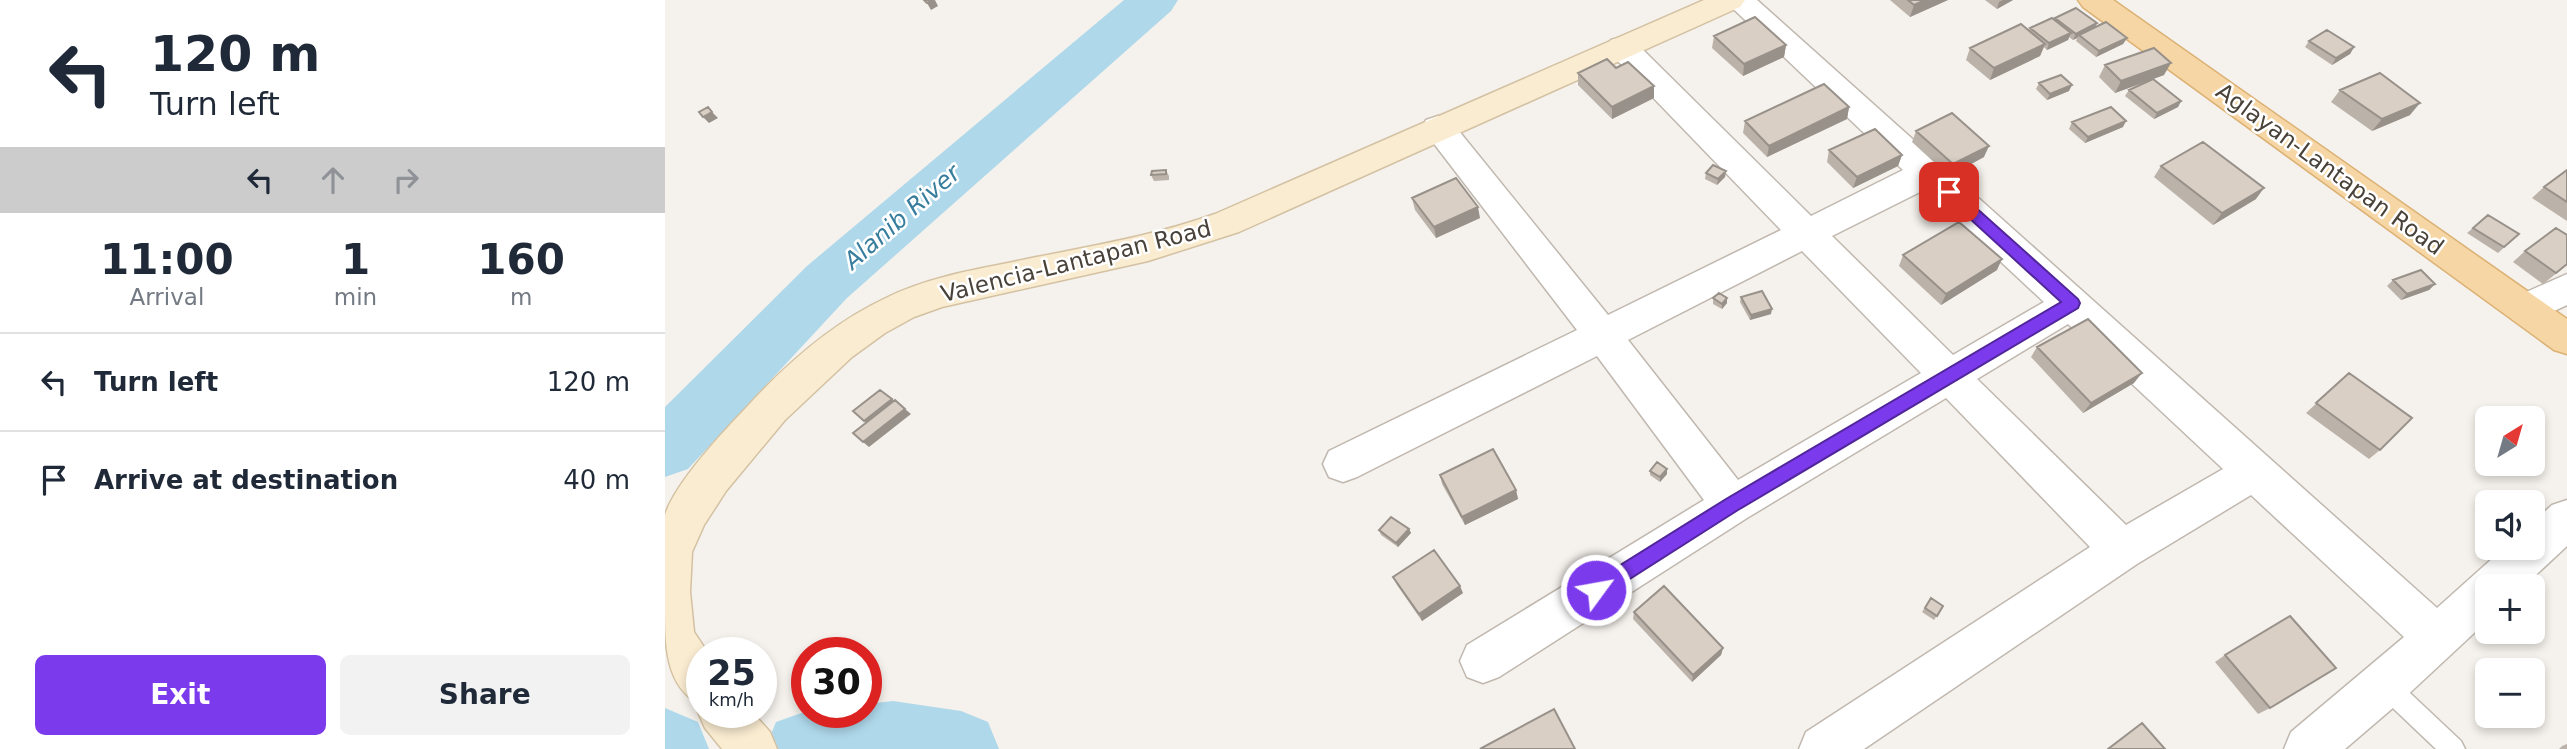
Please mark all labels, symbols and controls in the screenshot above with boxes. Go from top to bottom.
text: 120 m [150,26,320,83]
icon: left [35,28,126,119]
street label: Aglayan-Lantapan Road [2211,78,2449,260]
text: Turn left [150,85,280,123]
water label: Alanib River [837,158,967,276]
icon: left [241,161,279,199]
icon: ahead [314,161,352,199]
icon: right [387,161,425,199]
pin [1919,162,1979,222]
icon: arrive [1930,173,1968,211]
street label: Valencia-Lantapan Road [938,215,1214,307]
text: 11:00 [100,235,234,284]
text: 1 [341,235,370,284]
text: 160 [477,235,565,284]
text: Arrival [130,284,204,310]
text: min [334,284,377,310]
text: m [510,284,532,310]
icon: left [35,363,73,401]
text: Turn left [94,367,218,397]
text: 120 m [547,367,630,397]
north arrow [2475,406,2545,476]
map controls [2475,406,2545,728]
icon: arrive [35,461,73,499]
text: Arrive at destination [94,465,398,495]
text: 40 m [563,465,630,495]
button: sound [2475,490,2545,560]
position arrow [1559,553,1633,627]
button: + [2475,574,2545,644]
speed limit sign: 30 [791,637,882,728]
text: 25 [707,653,756,693]
button: Exit [35,655,326,735]
button: Share [340,655,630,735]
button: − [2475,658,2545,728]
text: km/h [709,689,754,710]

